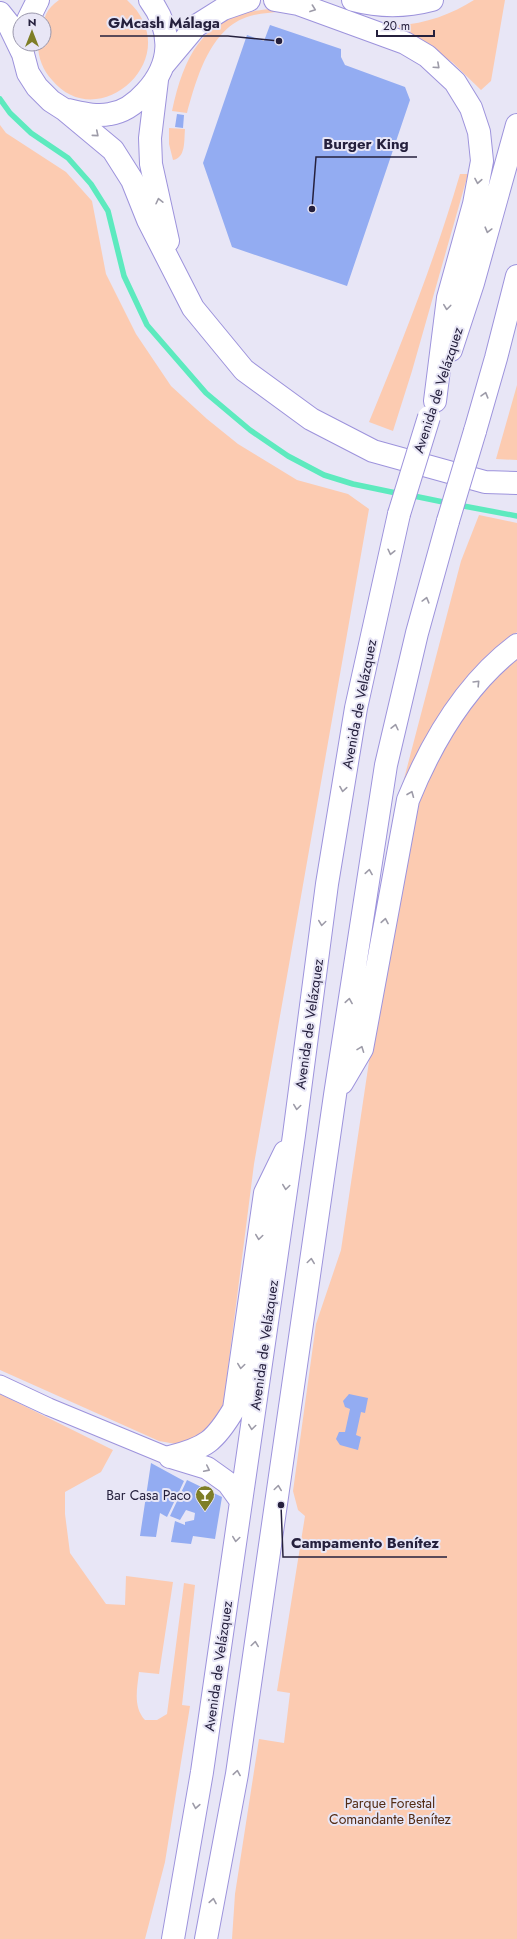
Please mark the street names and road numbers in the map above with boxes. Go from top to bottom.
street label: Avenida de Velázquez [408,324,468,456]
street label: Avenida de Velázquez [337,637,381,770]
street label: Avenida de Velázquez [290,957,328,1090]
street label: Avenida de Velázquez [245,1278,283,1411]
street label: Avenida de Velázquez [199,1599,237,1732]

